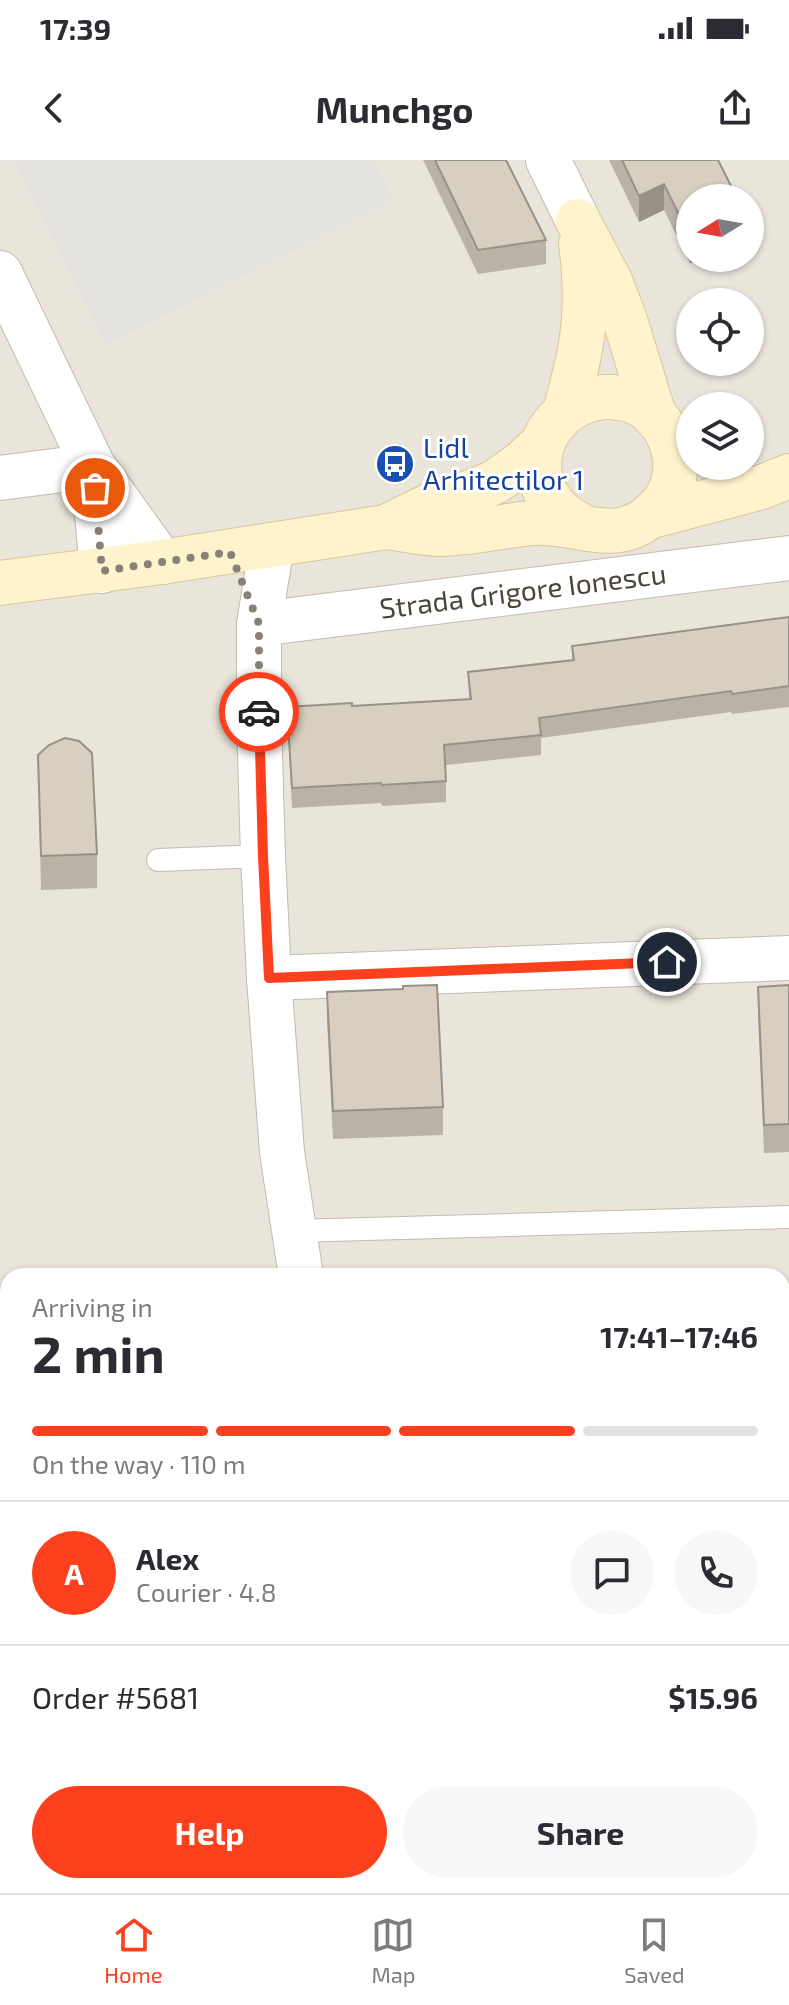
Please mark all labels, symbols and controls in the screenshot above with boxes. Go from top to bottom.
text: 17:39 [40,10,111,46]
icon: back [32,86,76,130]
icon: share [713,86,757,130]
text: Munchgo [316,87,473,130]
north arrow [676,184,764,272]
map controls [676,184,764,480]
button: locate [676,288,764,376]
button: layers [676,392,764,480]
place label: Lidl Arhitectilor 1 [423,430,584,496]
bus stop icon: Lidl Arhitectilor 1 [374,443,416,485]
pin [61,454,129,522]
icon: bag [73,466,117,510]
street label: Strada Grigore Ionescu [378,555,668,625]
courier [219,672,299,752]
icon: car [237,690,281,734]
pin [633,928,701,996]
icon: home [645,940,689,984]
text: Arriving in [32,1291,153,1322]
text: 17:41–17:46 [600,1318,758,1354]
text: 2 min [32,1321,165,1383]
text: On the way · 110 m [32,1448,246,1479]
button: chat [570,1531,654,1615]
button: phone [674,1531,758,1615]
text: Alex [136,1540,199,1576]
text: A [64,1555,84,1591]
text: Courier · 4.8 [136,1576,277,1607]
text: Order #5681 [32,1679,199,1715]
text: $15.96 [668,1679,758,1715]
button: Help [32,1786,387,1878]
button: Share [403,1786,758,1878]
tab: Home [104,1913,163,1987]
tab: Map [371,1913,416,1987]
tab: Saved [624,1913,685,1987]

